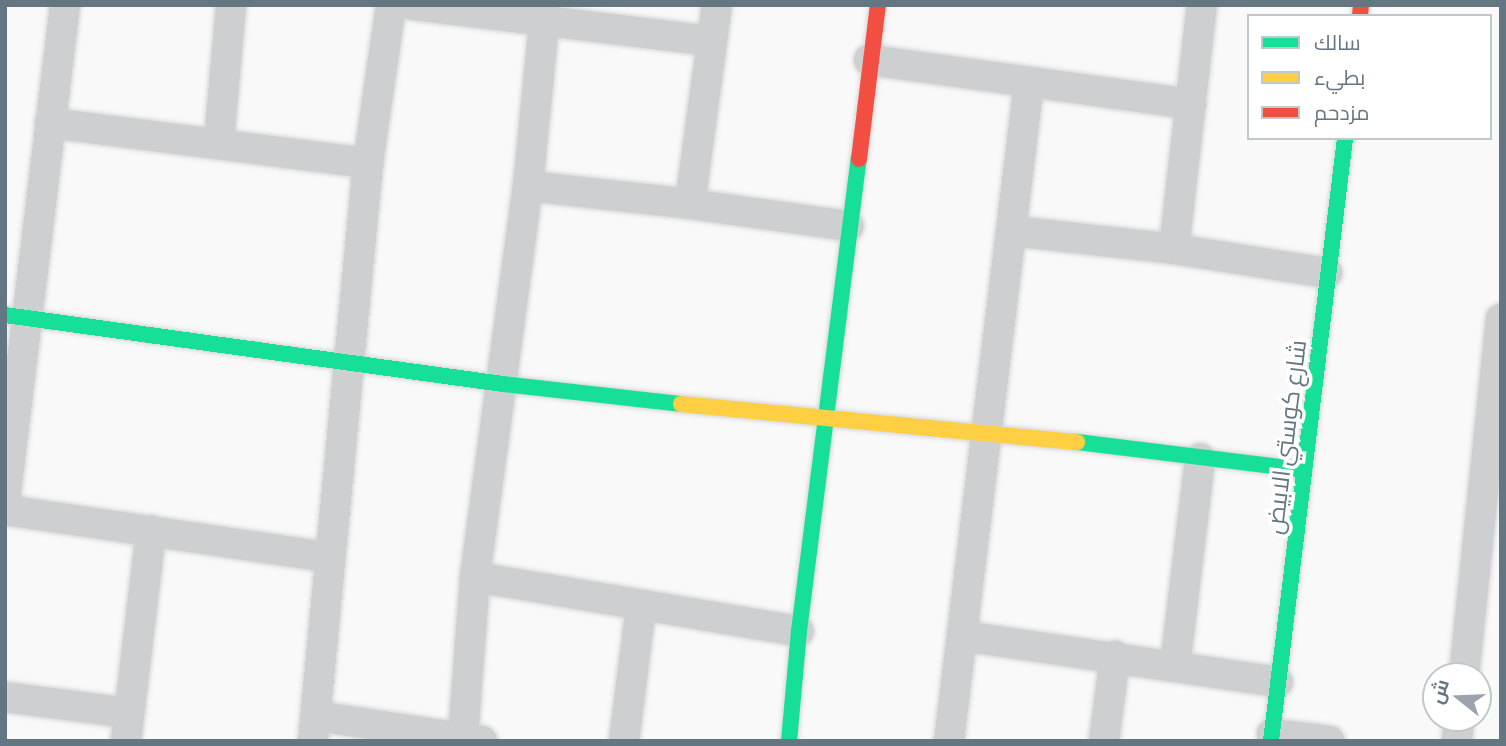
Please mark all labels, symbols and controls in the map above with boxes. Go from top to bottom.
legend [1247,14,1492,140]
text: سالك [1314,29,1361,54]
text: بطيء [1314,64,1365,89]
text: مزدحم [1314,99,1369,124]
street label: شارع كوستي الابيض [1259,338,1311,536]
north arrow [1422,662,1492,732]
text: ش [1424,676,1453,706]

